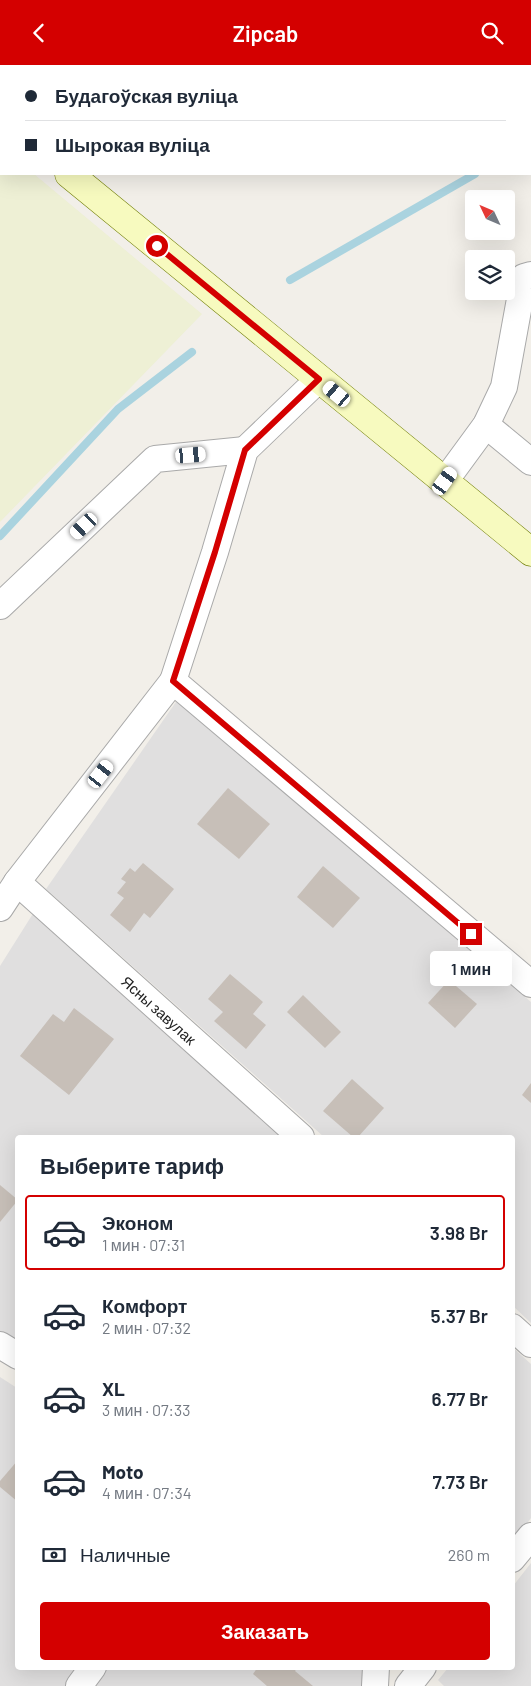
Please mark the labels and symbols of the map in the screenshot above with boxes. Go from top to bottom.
north arrow [465,190,515,240]
route start [146,235,168,257]
car [320,379,353,409]
car [175,446,206,464]
car [430,464,459,498]
car [67,510,100,542]
car [85,758,116,790]
route end [460,923,482,945]
callout: 1 мин [430,951,512,987]
street label: Ясны завулак [118,972,200,1048]

